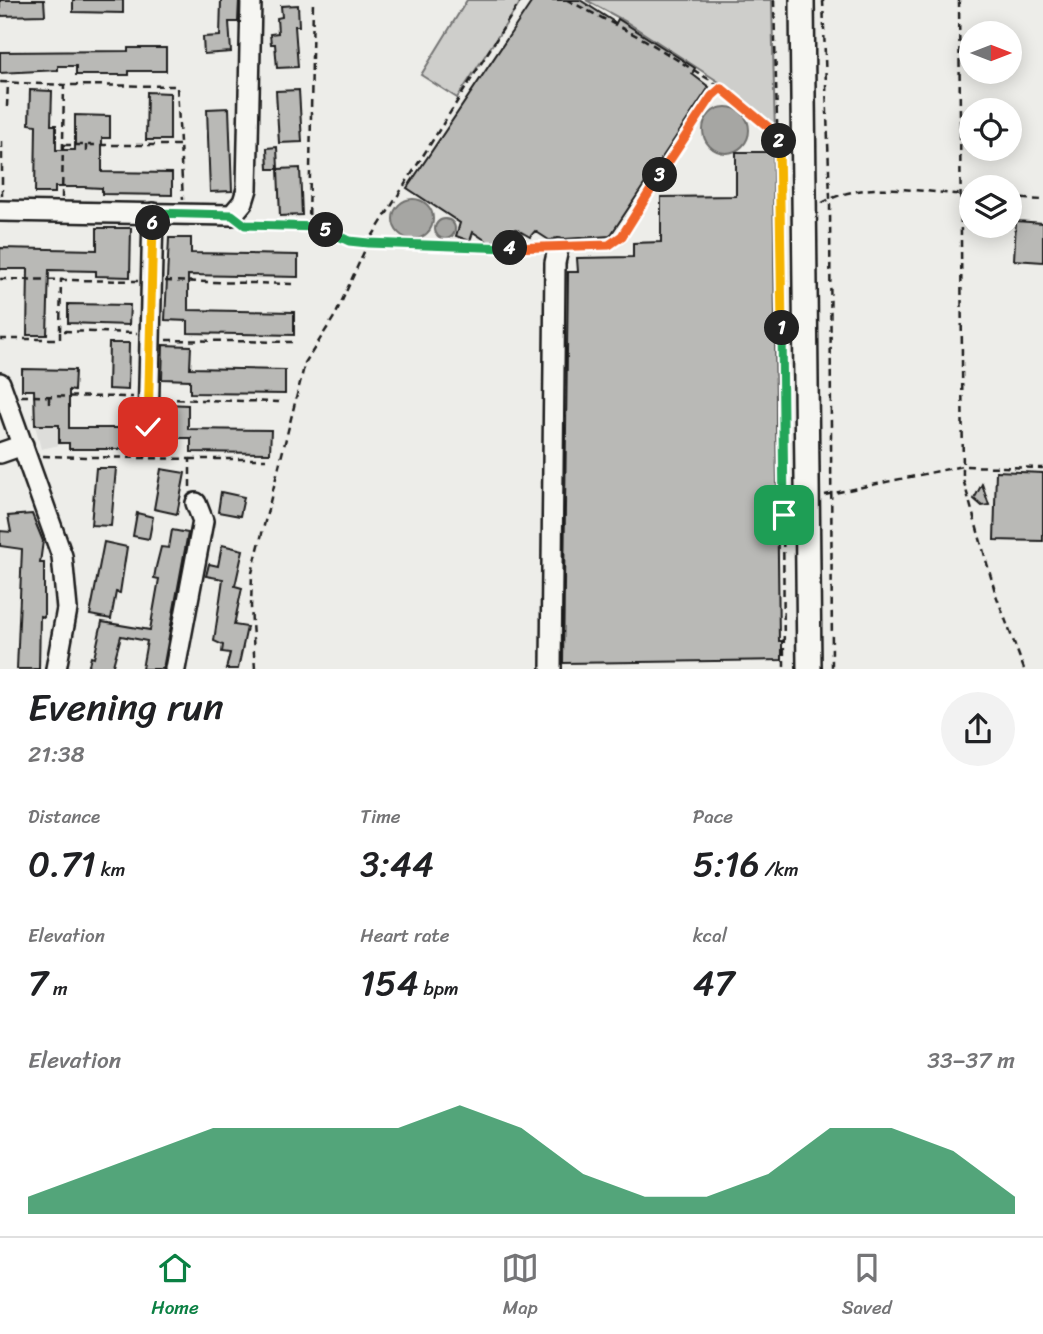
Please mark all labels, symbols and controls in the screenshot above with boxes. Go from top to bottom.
north arrow [959,21,1022,84]
map controls [959,21,1022,238]
button: locate [959,98,1022,161]
pin: 2 [762,124,796,158]
text: 2 [773,124,784,157]
pin: 3 [642,158,678,192]
text: 3 [654,158,665,191]
button: layers [959,175,1022,238]
pin: 6 [136,206,170,241]
text: 6 [147,206,158,239]
pin: 5 [308,212,344,247]
text: 5 [320,213,331,246]
pin: 4 [492,230,528,266]
text: 4 [504,231,515,264]
pin: 1 [764,310,800,346]
text: 1 [777,311,786,344]
pin [118,397,178,457]
icon: check [129,408,167,446]
pin [754,485,814,545]
icon: arrive [765,496,803,534]
text: Evening run [28,674,224,741]
button: share [941,692,1015,766]
text: 21:38 [28,734,85,775]
text: Distance [28,800,100,833]
text: Time [360,800,401,833]
text: Pace [693,800,733,833]
text: 0.71 [28,833,96,895]
text: 3:44 [360,833,434,895]
text: 5:16 [693,833,760,895]
text: km [96,853,125,886]
text: /km [760,853,799,886]
text: Elevation [28,919,105,952]
text: Heart rate [360,919,450,952]
text: kcal [693,919,727,952]
text: 7 [28,952,48,1014]
text: 154 [360,952,419,1014]
text: 47 [693,952,735,1014]
text: m [48,972,68,1005]
text: bpm [419,972,459,1005]
text: Elevation [28,1040,121,1081]
text: 33–37 m [927,1040,1015,1081]
tab: Home [151,1249,199,1324]
tab: Map [501,1249,539,1324]
tab: Saved [842,1249,892,1324]

